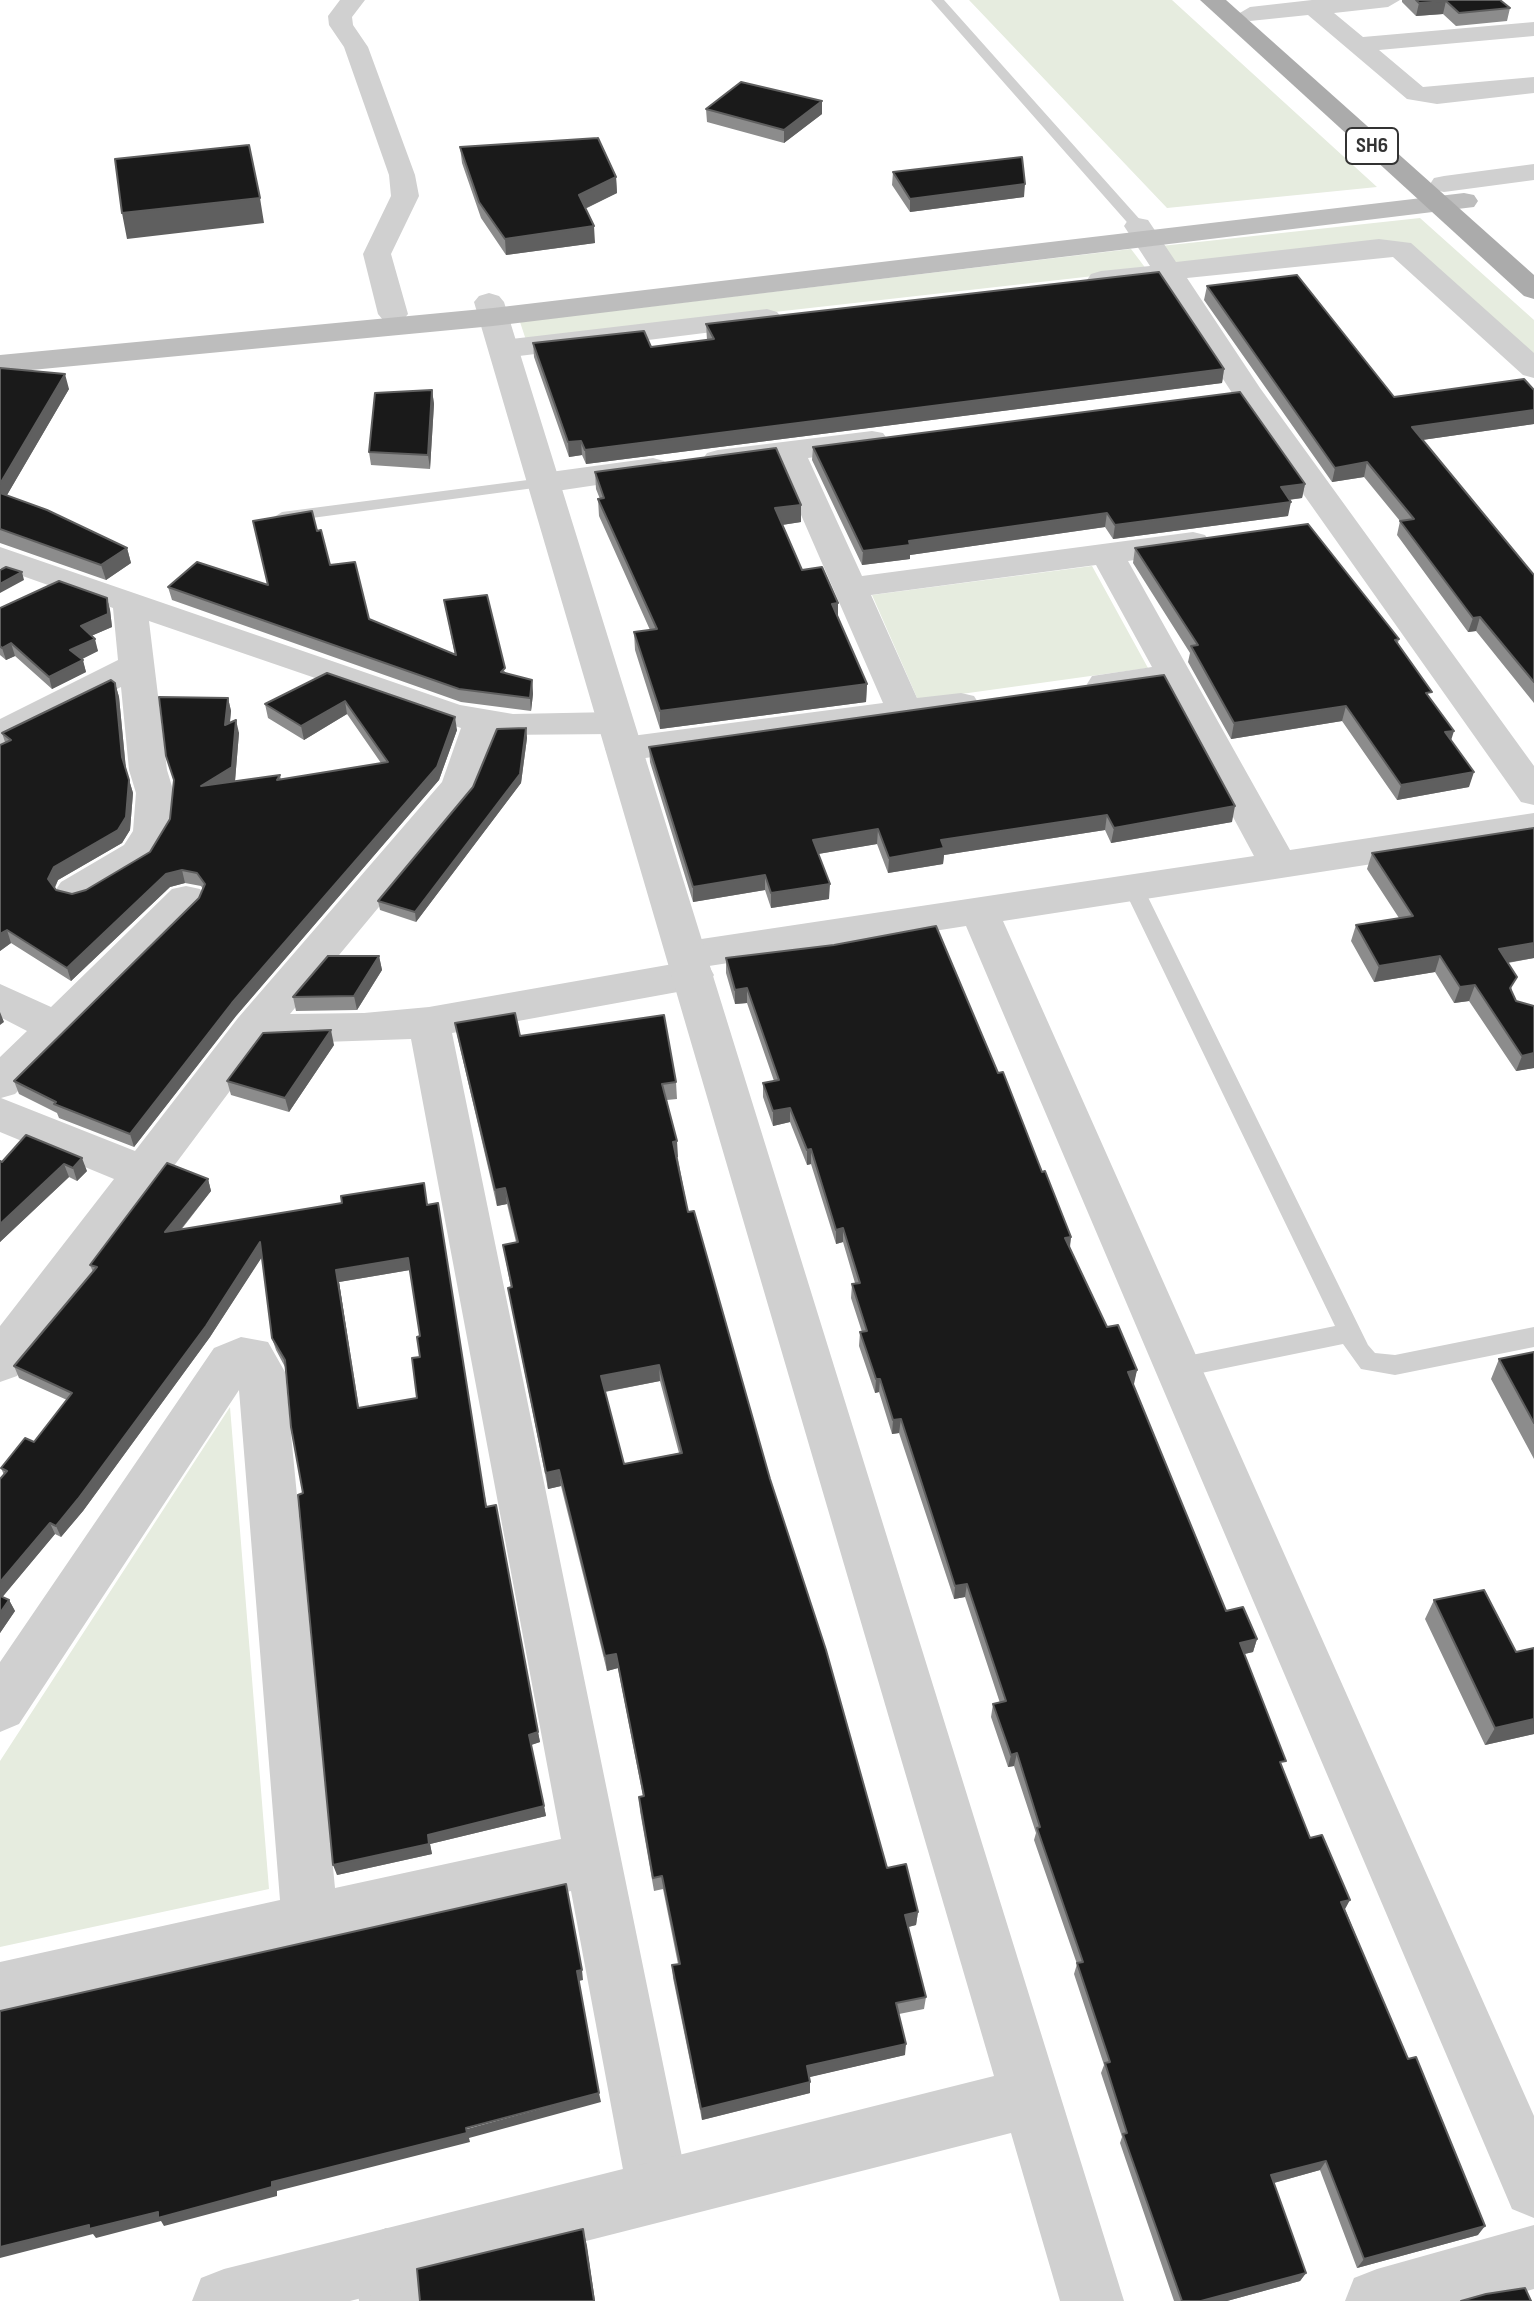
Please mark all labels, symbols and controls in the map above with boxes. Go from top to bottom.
road number: SH6 [1346,128,1398,164]

